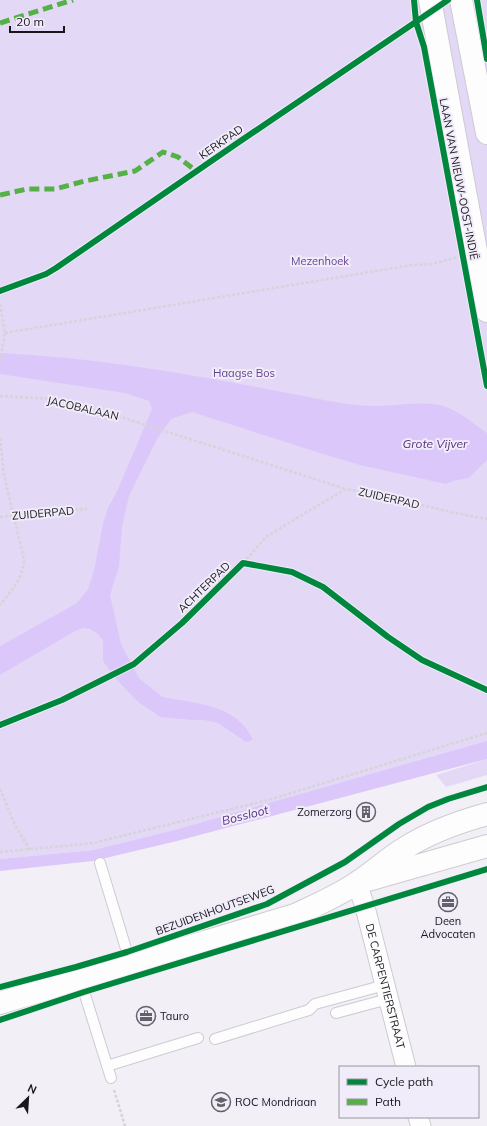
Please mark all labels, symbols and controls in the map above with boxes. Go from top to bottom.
scale bar [10,8,64,34]
text: 20 m [16,14,44,29]
street label: LAAN VAN NIEUW-OOST-INDIË [436,97,482,261]
street label: KERKPAD [196,122,246,162]
park label: Mezenhoek [291,254,349,268]
park label: Haagse Bos [213,366,275,380]
street label: JACOBALAAN [46,393,120,423]
water label: Grote Vijver [403,436,468,451]
street label: ZUIDERPAD [357,484,421,512]
street label: ZUIDERPAD [11,503,75,523]
street label: ACHTERPAD [175,559,233,615]
building icon: Zomerzorg [355,801,377,823]
water label: Bossloot [220,802,271,828]
place label: Zomerzorg [297,805,352,819]
street label: BEZUIDENHOUTSEWEG [154,882,276,938]
office icon: Deen Advocaten [437,891,459,913]
place label: Deen Advocaten [421,914,475,941]
street label: DE CARPENTIERSTRAAT [362,922,408,1051]
office icon: Tauro [135,1005,157,1027]
place label: Tauro [160,1009,189,1023]
legend [339,1066,479,1118]
text: Cycle path [375,1074,433,1089]
north arrow [8,1078,48,1118]
text: N [26,1081,39,1097]
school or university icon: ROC Mondriaan [210,1091,232,1113]
text: Path [375,1094,401,1109]
place label: ROC Mondriaan [235,1095,316,1109]

